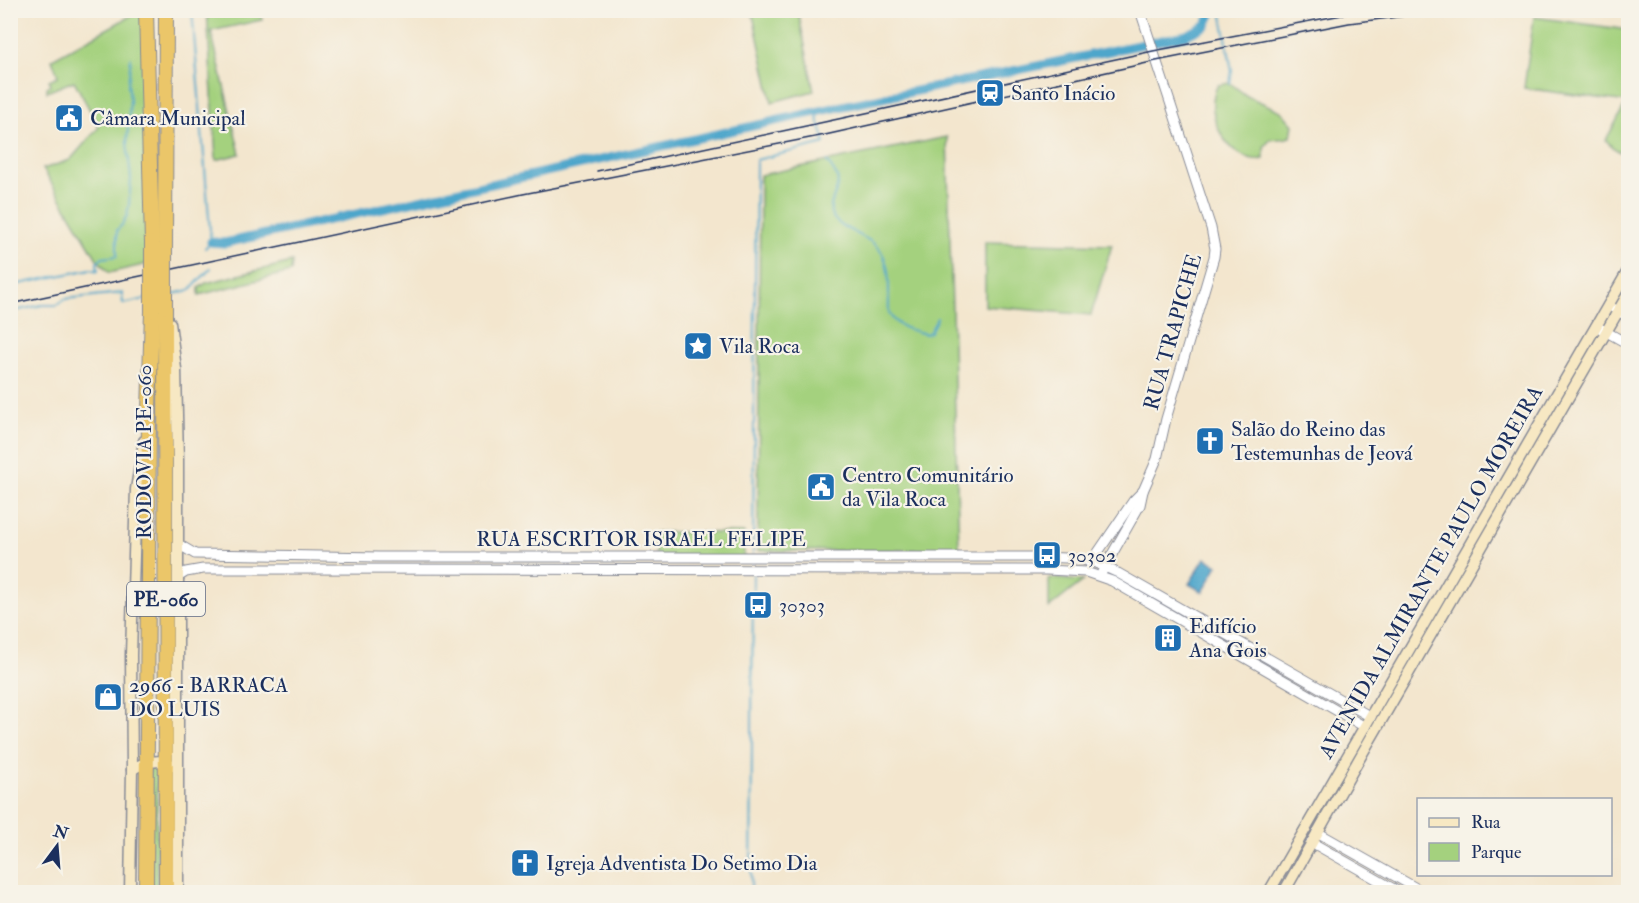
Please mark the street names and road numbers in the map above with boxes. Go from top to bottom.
street label: RUA TRAPICHE [1138,251,1208,413]
street label: RODOVIA PE-060 [131,365,158,539]
street label: AVENIDA ALMIRANTE PAULO MOREIRA [1312,381,1549,764]
street label: RUA ESCRITOR ISRAEL FELIPE [476,526,806,553]
road number: PE-060 [127,582,205,616]

